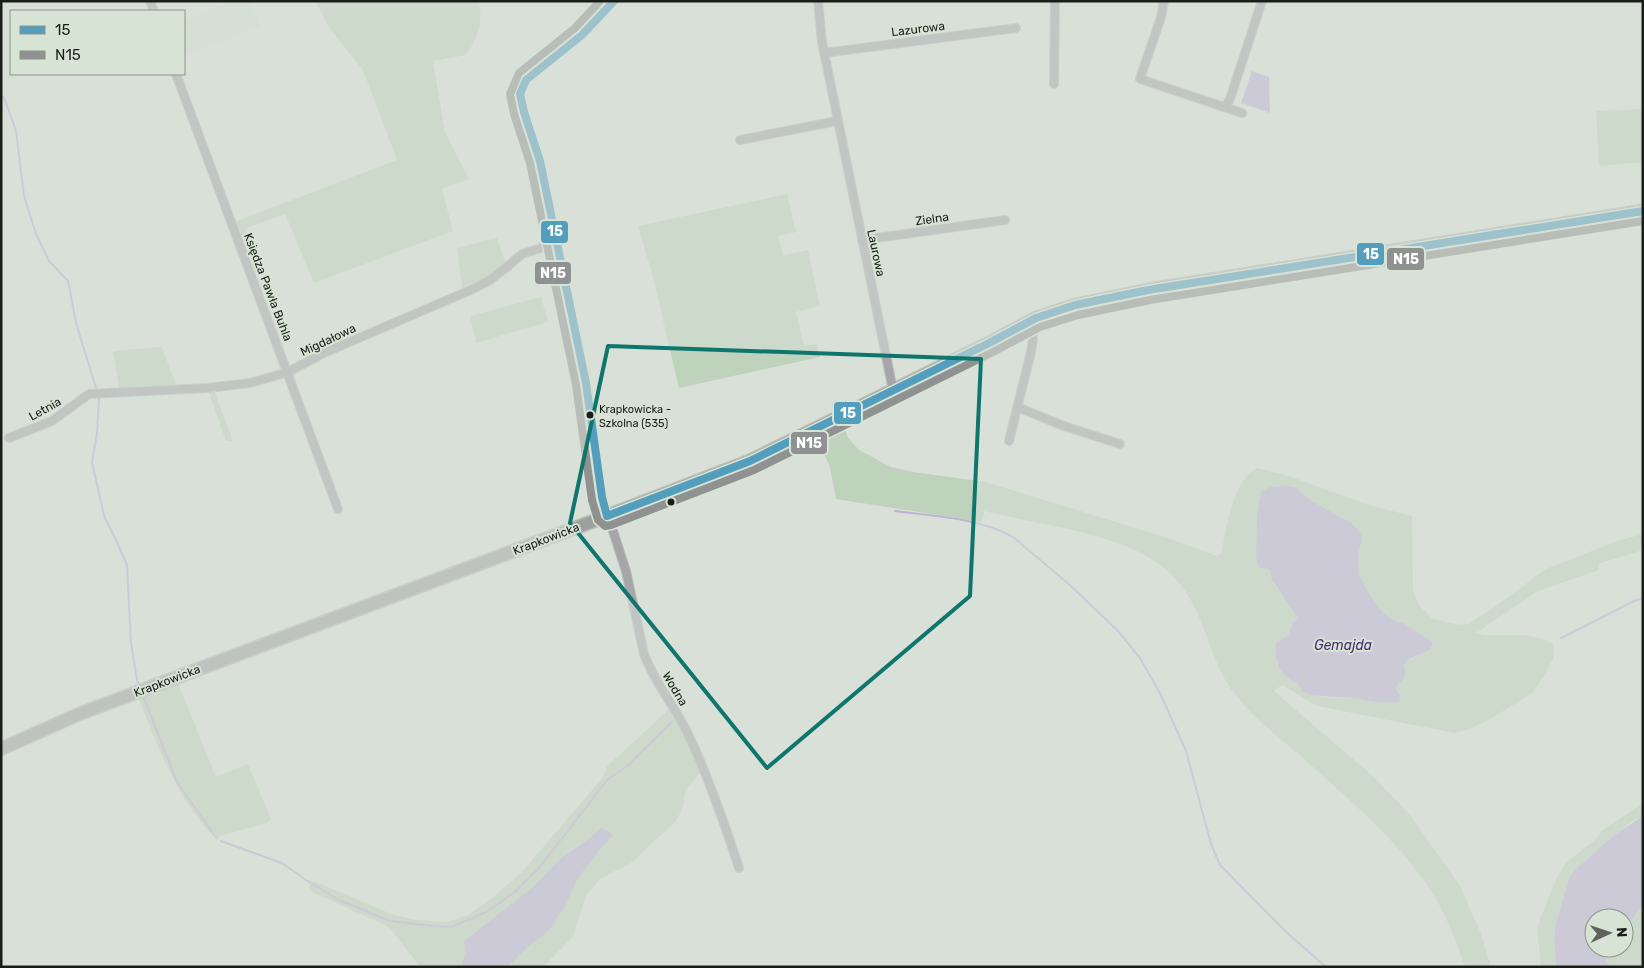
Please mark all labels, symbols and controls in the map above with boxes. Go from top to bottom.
legend [10,10,185,75]
street label: Lazurowa [890,19,946,39]
text: 15 [55,21,70,39]
text: N15 [55,46,81,64]
street label: Zielna [914,210,950,228]
line badge: 15 [540,220,569,244]
text: 15 [547,223,563,240]
street label: Laurowa [864,228,888,278]
street label: Księdza Pawła Buhla [241,231,295,343]
line badge: 15 [1356,242,1385,266]
text: 15 [1363,246,1379,263]
line badge: N15 [1386,247,1425,271]
text: N15 [1393,251,1419,268]
line badge: N15 [534,261,572,285]
text: N15 [540,265,566,282]
street label: Migdałowa [298,321,358,359]
street label: Letnia [26,394,64,424]
line badge: 15 [833,401,862,425]
place label: Krapkowicka - Szkolna (535) [599,403,671,430]
text: 15 [840,405,856,422]
marker: Krapkowicka - Szkolna (535) [585,410,595,420]
line badge: N15 [790,431,828,455]
text: N15 [796,435,822,452]
unlabelled marker [666,497,676,507]
street label: Krapkowicka [511,520,581,558]
water label: Gemajda [1314,637,1372,654]
street label: Krapkowicka [132,662,202,700]
street label: Wodna [659,669,691,709]
north arrow [1584,908,1634,958]
text: N [1613,927,1630,938]

